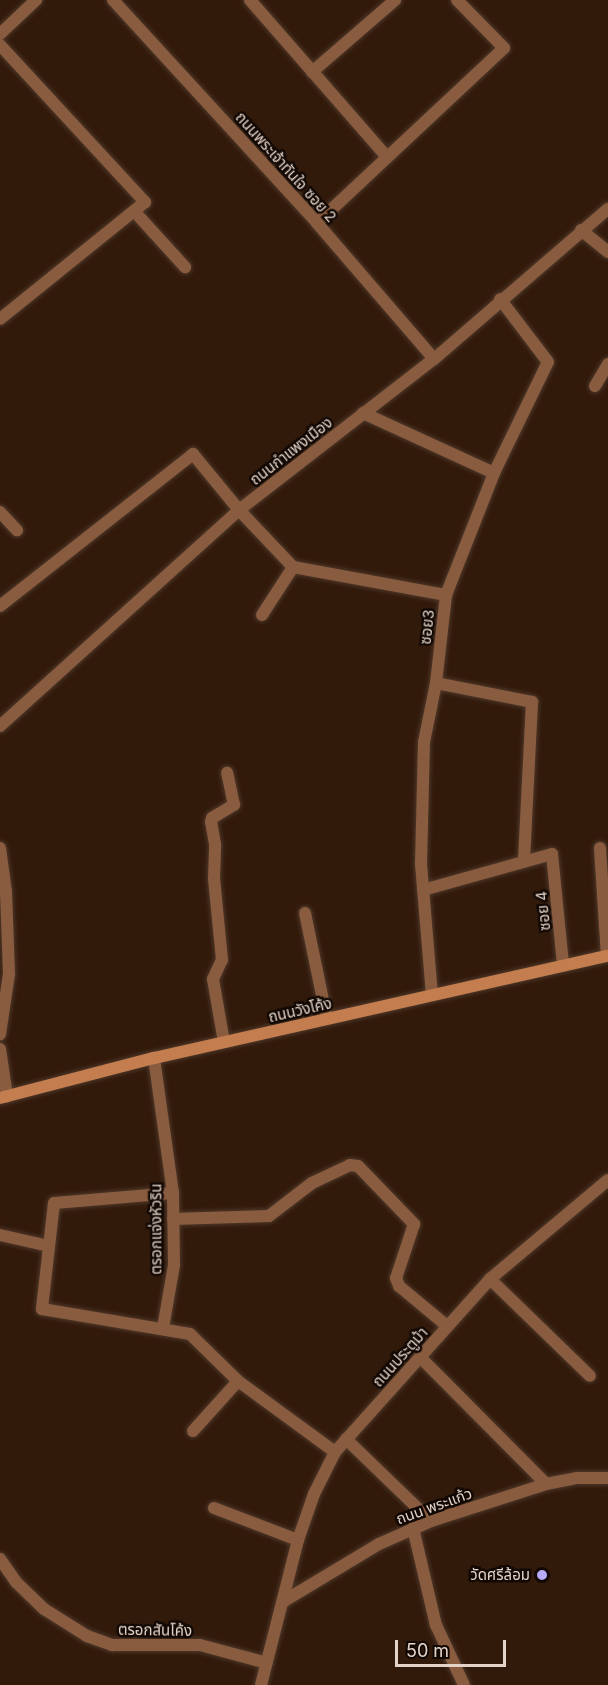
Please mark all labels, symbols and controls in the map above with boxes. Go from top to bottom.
street label: ถนนพระเจ้าทันใจ ซอย 2 [232,108,340,226]
street label: ถนนกำแพงเมือง [246,413,336,489]
street label: ซอย3 [416,609,438,645]
street label: ซอย 4 [532,890,554,932]
street label: ถนนวังโค้ง [267,994,333,1026]
street label: ตรอกแจ่งหัวริน [147,1183,165,1275]
street label: ถนนประตูม้า [369,1324,431,1390]
street label: ถนน พระแก้ว [394,1484,474,1528]
place label: วัดศรีล้อม [470,1566,530,1584]
marker: วัดศรีล้อม [535,1568,549,1582]
street label: ตรอกสันโค้ง [118,1620,192,1640]
scale bar [398,1628,509,1666]
text: 50 m [406,1640,449,1661]

